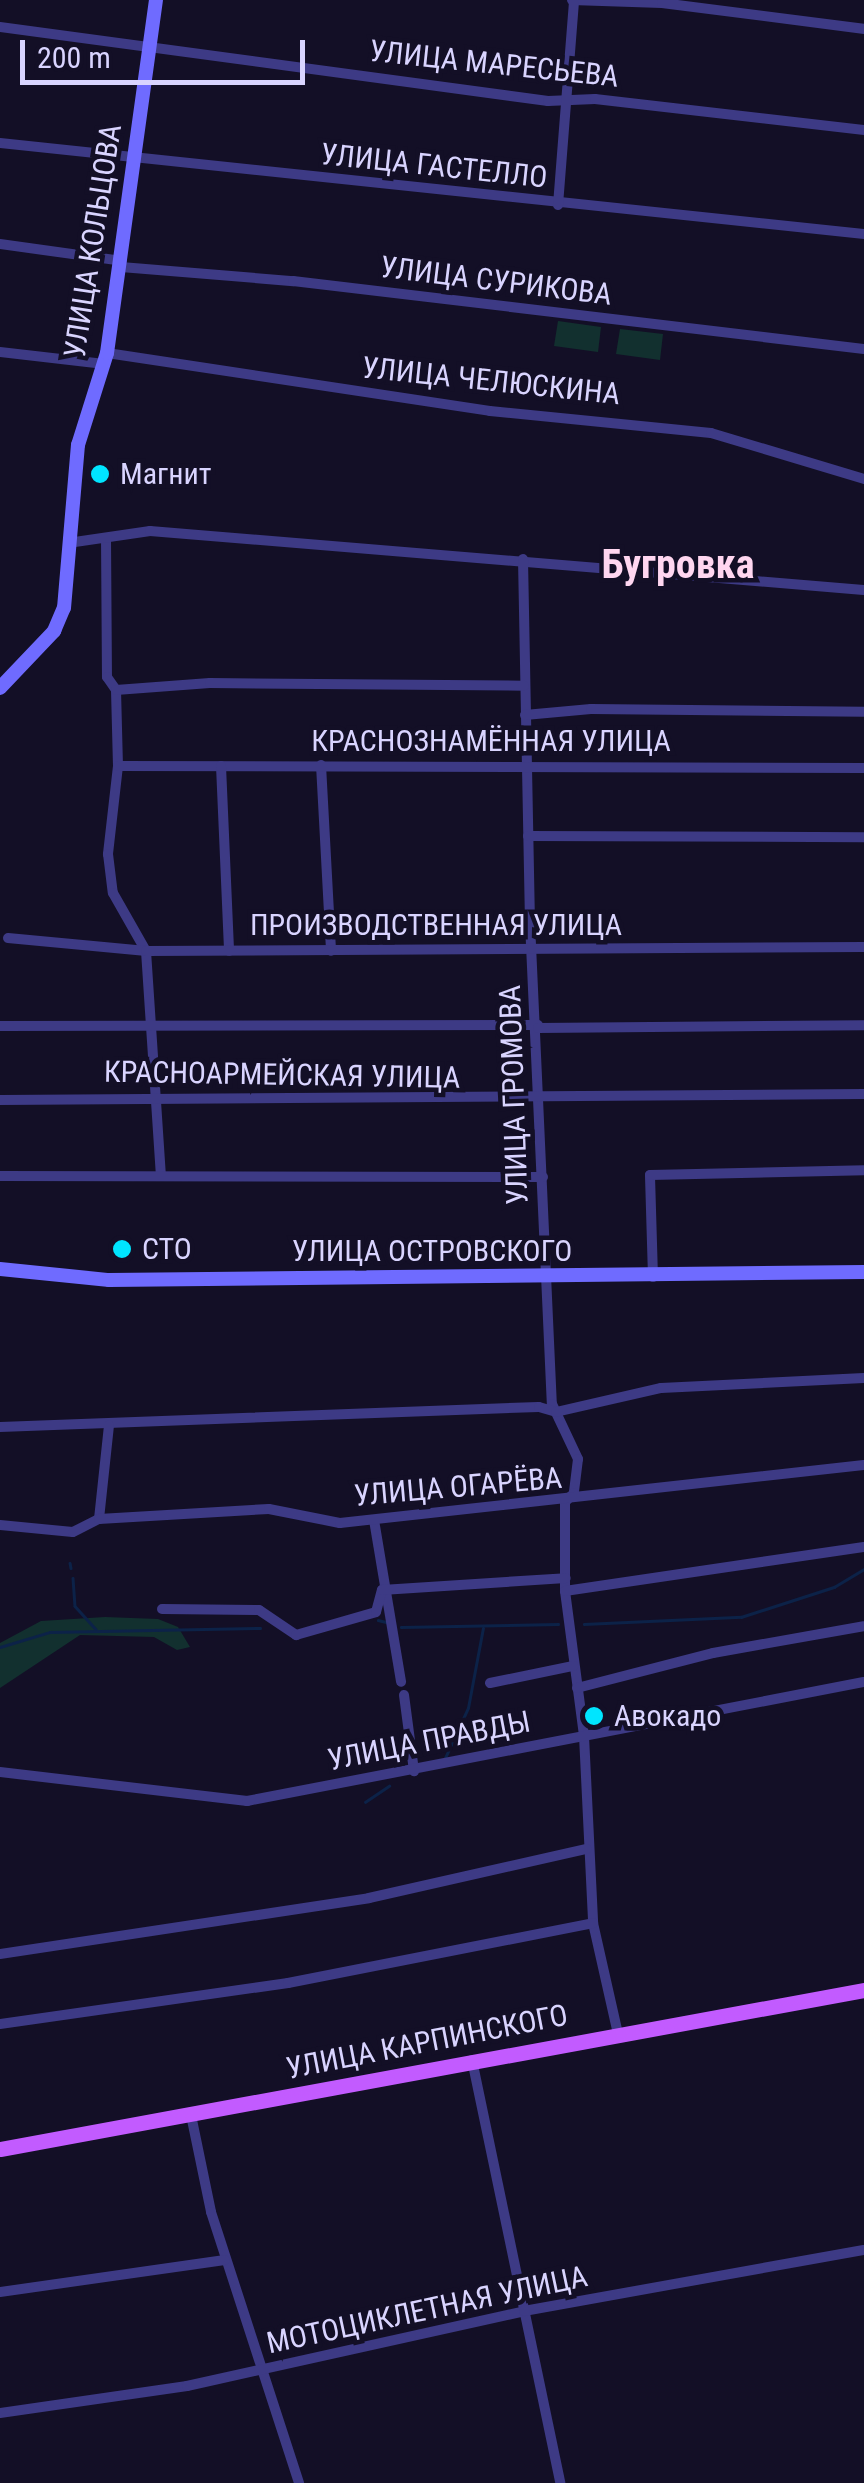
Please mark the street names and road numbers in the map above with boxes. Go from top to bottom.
street label: УЛИЦА МАРЕСЬЕВА [368,33,620,95]
street label: УЛИЦА КОЛЬЦОВА [57,122,129,360]
street label: УЛИЦА ГАСТЕЛЛО [319,136,549,196]
street label: УЛИЦА СУРИКОВА [378,249,614,313]
street label: УЛИЦА ЧЕЛЮСКИНА [360,350,622,412]
street label: КРАСНОЗНАМЁННАЯ УЛИЦА [311,723,671,759]
street label: ПРОИЗВОДСТВЕННАЯ УЛИЦА [250,907,622,943]
street label: УЛИЦА ГРОМОВА [492,984,536,1206]
street label: КРАСНОАРМЕЙСКАЯ УЛИЦА [104,1054,460,1096]
street label: УЛИЦА ОСТРОВСКОГО [292,1233,572,1269]
street label: УЛИЦА ОГАРЁВА [352,1460,564,1514]
street label: УЛИЦА ПРАВДЫ [325,1704,533,1778]
street label: УЛИЦА КАРПИНСКОГО [283,1997,571,2087]
street label: МОТОЦИКЛЕТНАЯ УЛИЦА [263,2258,591,2362]

